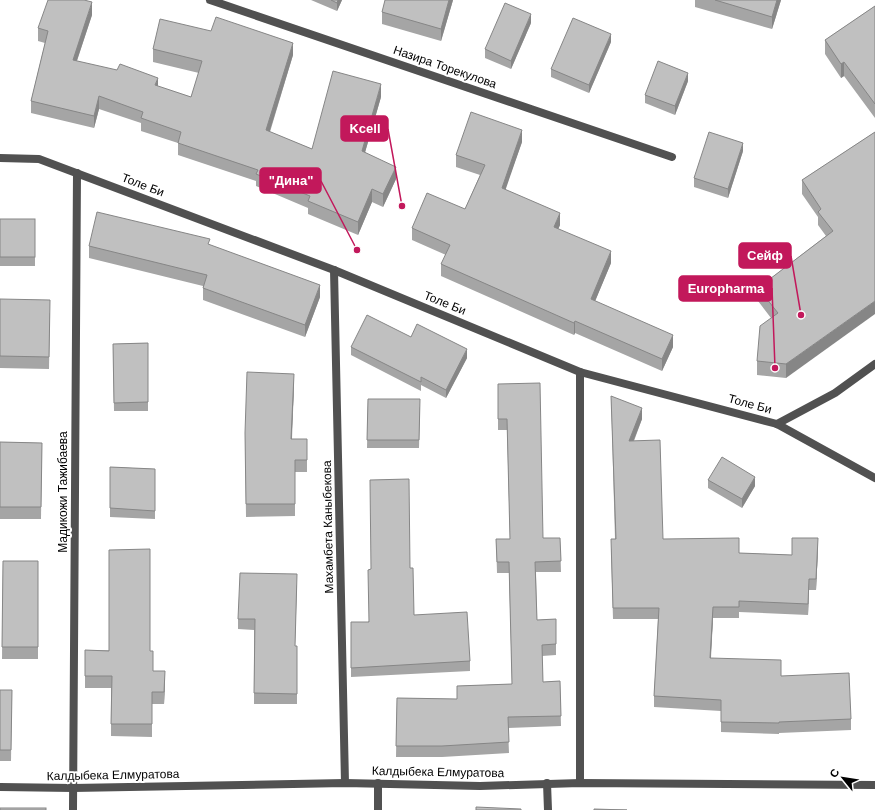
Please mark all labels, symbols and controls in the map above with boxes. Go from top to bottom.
street label: Назира Торекулова [391,43,499,91]
callout: Kcell [341,116,388,141]
text: Kcell [349,121,381,136]
callout: "Дина" [260,168,321,193]
street label: Толе Би [120,171,166,199]
text: "Дина" [269,173,313,188]
callout: Сейф [739,243,791,268]
text: Сейф [747,248,783,263]
callout: Europharma [679,276,772,301]
text: Europharma [688,281,765,296]
street label: Толе Би [422,288,468,318]
street label: Толе Би [727,391,773,417]
street label: Мадикожи Тажибаева [56,431,70,553]
street label: Махамбета Каныбекова [320,460,336,594]
north arrow [823,758,863,798]
street label: Калдыбека Елмуратова [372,764,505,780]
street label: Калдыбека Елмуратова [47,767,180,783]
text: С [827,767,842,779]

